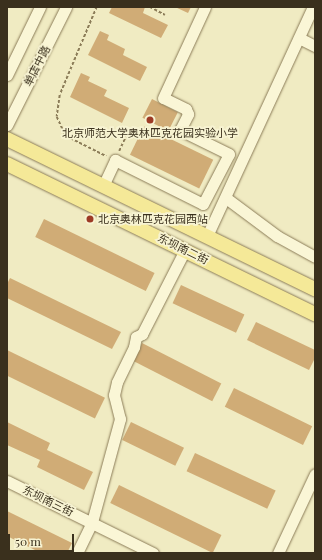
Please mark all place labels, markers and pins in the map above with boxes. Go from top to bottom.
marker: 北京师范大学奥林匹克花园实验小学 [145,115,155,125]
place label: 北京师范大学奥林匹克花园实验小学 [62,126,238,140]
place label: 北京奥林匹克花园西站 [98,212,208,226]
marker: 北京奥林匹克花园西站 [85,214,95,224]

